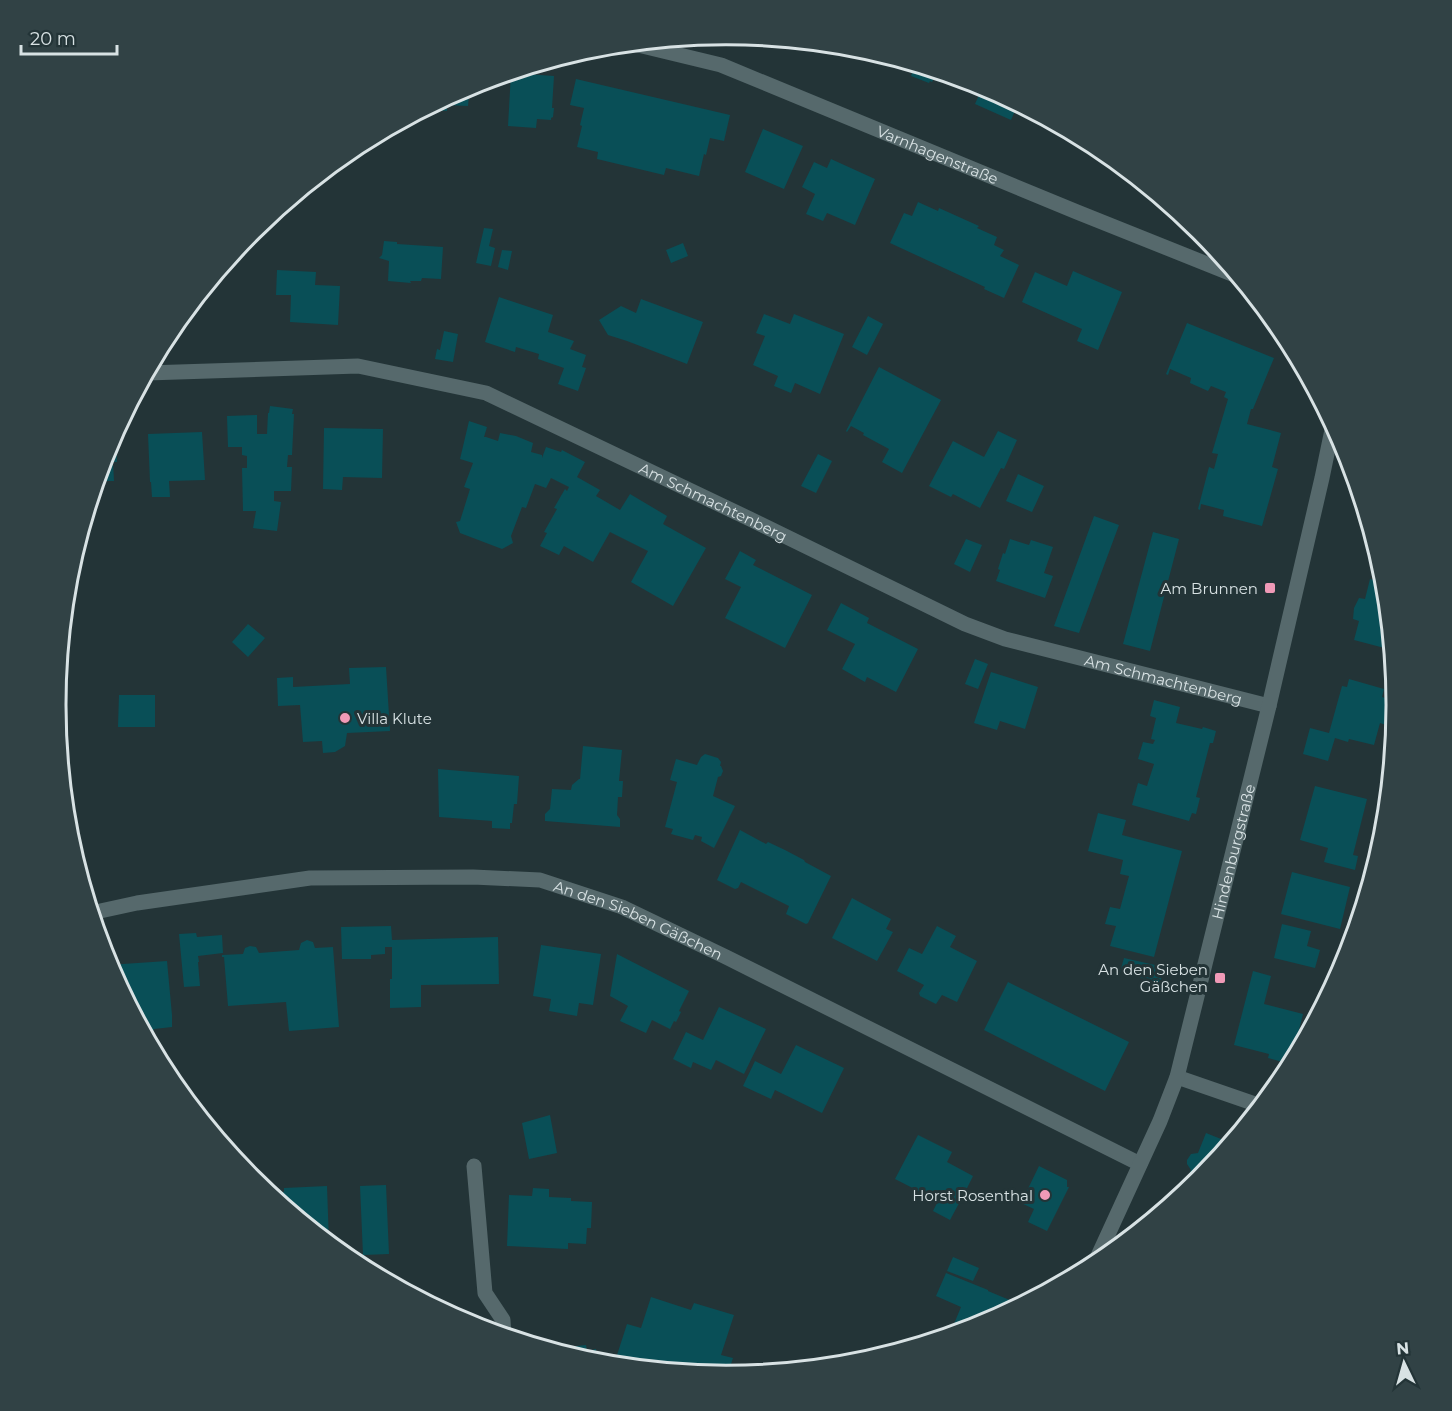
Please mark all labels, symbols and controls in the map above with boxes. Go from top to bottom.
scale bar [21,18,117,56]
text: 20 m [30,28,76,50]
street label: Varnhagenstraße [874,121,1001,188]
street label: Am Schmachtenberg [636,458,791,545]
place label: Am Brunnen [1161,579,1258,598]
marker: Am Brunnen [1263,581,1277,595]
street label: Am Schmachtenberg [1083,650,1244,708]
place label: Villa Klute [357,709,432,728]
marker: Villa Klute [338,711,352,725]
street label: Hindenburgstraße [1207,782,1259,921]
street label: An den Sieben Gäßchen [551,876,726,964]
place label: An den Sieben Gäßchen [1098,960,1208,996]
marker: An den Sieben Gäßchen [1213,971,1227,985]
place label: Horst Rosenthal [912,1186,1033,1205]
marker: Horst Rosenthal [1038,1188,1052,1202]
north arrow [1374,1333,1434,1393]
text: N [1395,1339,1410,1359]

